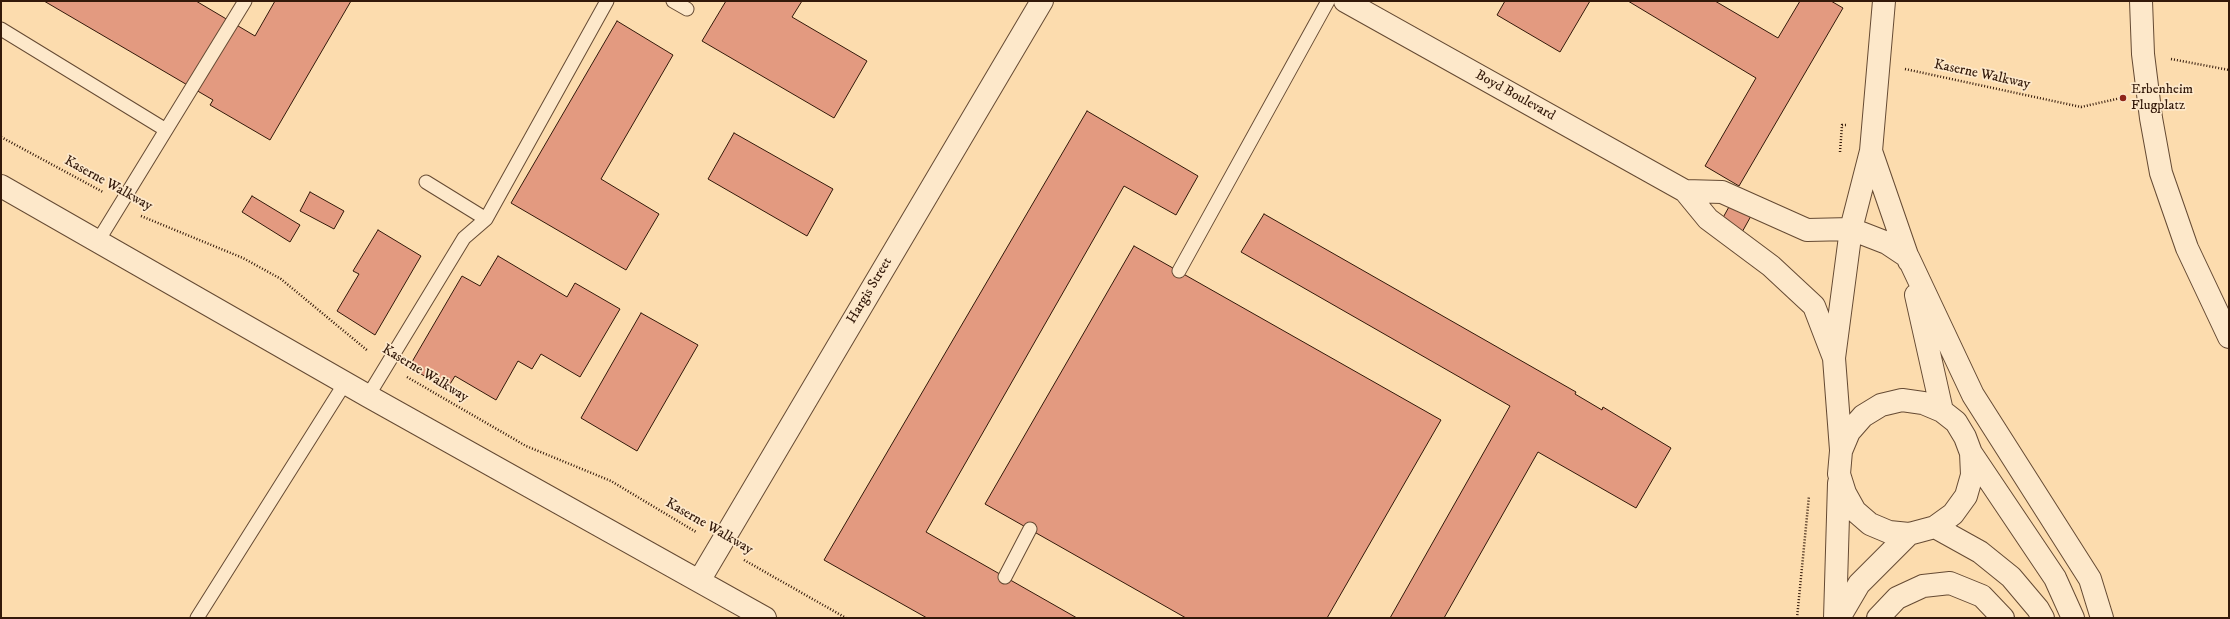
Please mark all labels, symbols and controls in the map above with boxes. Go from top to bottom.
street label: Kaserne Walkway [1932,57,2032,93]
street label: Boyd Boulevard [1472,67,1558,125]
place label: Erbenheim Flugplatz [2131,82,2193,114]
marker: Erbenheim Flugplatz [2118,93,2128,103]
street label: Kaserne Walkway [61,153,155,215]
street label: Hargis Street [844,255,896,327]
street label: Kaserne Walkway [379,342,471,406]
street label: Kaserne Walkway [662,495,756,559]

